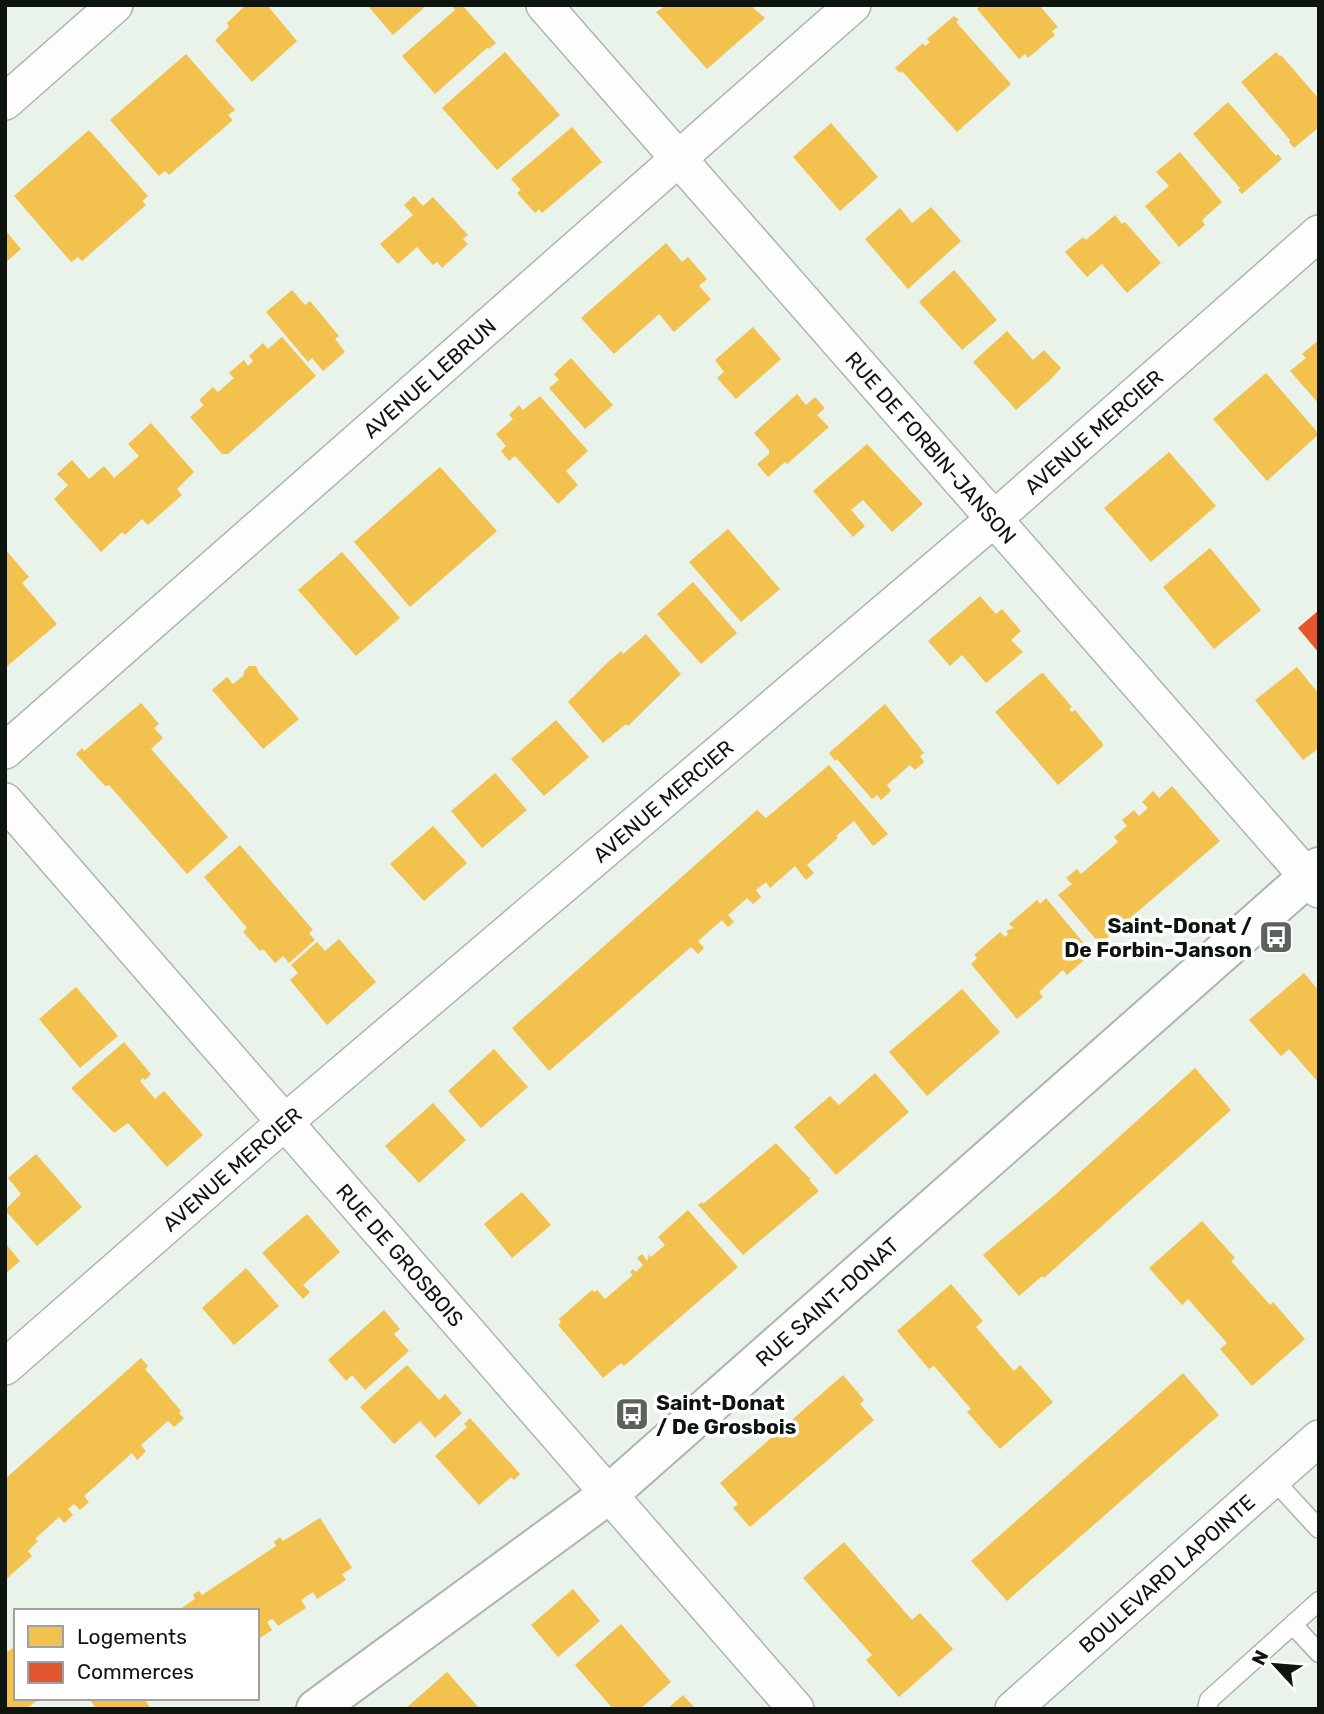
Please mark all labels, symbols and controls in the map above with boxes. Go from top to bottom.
street label: AVENUE LEBRUN [358,313,501,443]
street label: RUE DE FORBIN-JANSON [841,346,1022,548]
street label: AVENUE MERCIER [1019,364,1168,499]
street label: AVENUE MERCIER [588,734,738,867]
place label: Saint-Donat / De Forbin-Janson [1064,913,1252,962]
bus stop icon: Saint-Donat / De Forbin-Janson [1257,918,1295,956]
street label: AVENUE MERCIER [157,1101,306,1236]
street label: RUE DE GROSBOIS [332,1178,469,1331]
street label: RUE SAINT-DONAT [750,1232,903,1371]
place label: Saint-Donat / De Grosbois [656,1390,796,1439]
bus stop icon: Saint-Donat / De Grosbois [613,1395,651,1433]
street label: BOULEVARD LAPOINTE [1072,1490,1260,1658]
legend [14,1609,259,1700]
text: Logements [77,1624,187,1649]
north arrow [1240,1630,1310,1700]
text: Commerces [77,1659,194,1684]

